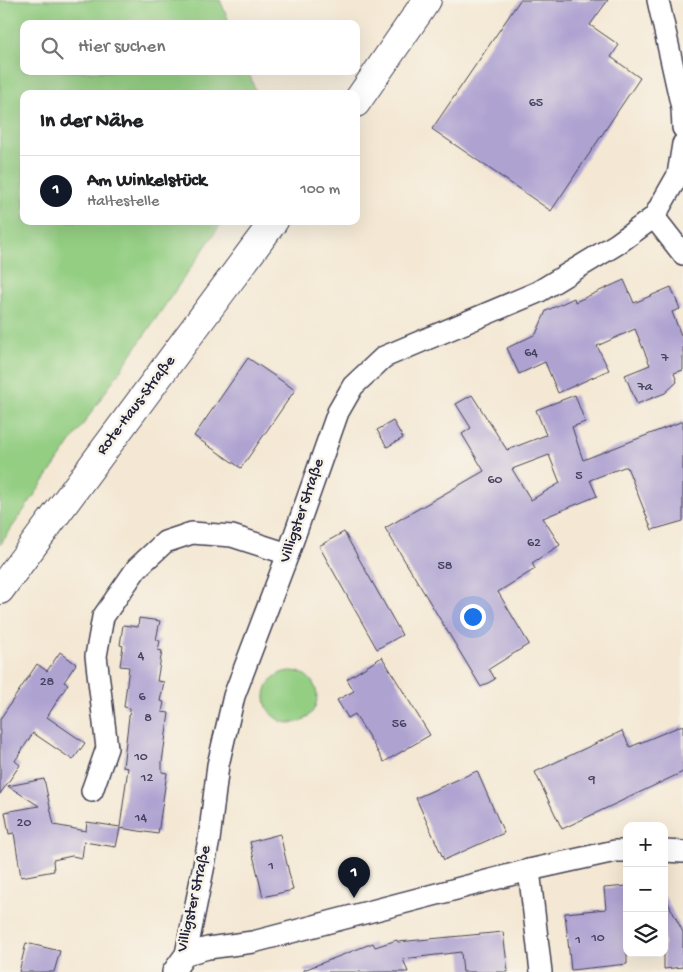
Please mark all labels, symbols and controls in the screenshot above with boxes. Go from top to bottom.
search box [20,20,360,75]
icon: search [38,34,66,62]
text: Hier suchen [78,36,165,59]
house number: 65 [529,95,543,112]
text: In der Nähe [40,110,143,135]
text: Am Winkelstück [87,170,207,193]
text: 1 [53,181,59,200]
text: 100 m [300,181,340,200]
text: Haltestelle [87,193,159,212]
house number: 64 [524,345,538,362]
house number: 7 [660,350,669,367]
street label: Rote-Haus-Straße [93,352,181,459]
house number: 7a [636,379,654,396]
street label: Villigster Straße [276,456,330,566]
house number: 5 [575,468,583,485]
house number: 60 [487,472,503,489]
house number: 62 [527,535,541,552]
house number: 58 [437,558,453,575]
your location [460,604,486,630]
house number: 4 [138,648,145,665]
house number: 28 [40,674,55,691]
house number: 6 [138,689,146,706]
house number: 8 [144,710,152,727]
house number: 56 [392,716,407,733]
house number: 10 [133,749,148,766]
house number: 12 [140,770,153,787]
house number: 9 [587,772,596,789]
house number: 14 [134,810,148,827]
house number: 20 [17,815,31,832]
map controls [623,822,668,957]
button: + [623,822,668,867]
street label: Villigster Straße [173,843,217,955]
pin: 1 [338,857,370,898]
house number: 1 [267,858,274,875]
button: − [623,867,668,912]
button: layers [623,912,668,957]
house number: 10 [590,930,605,947]
house number: 1 [574,932,581,949]

